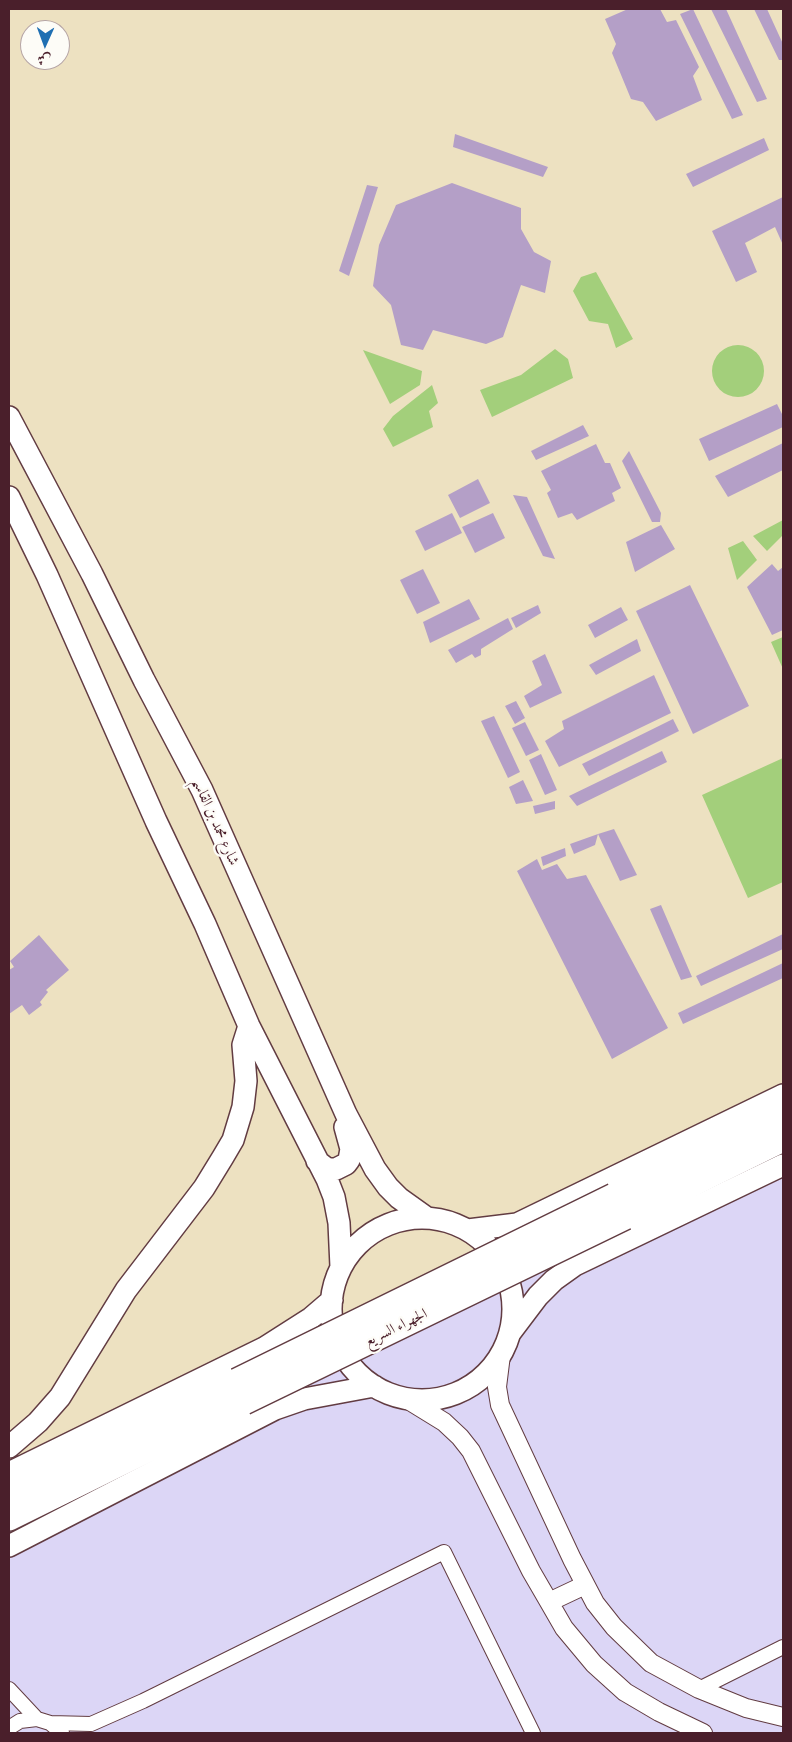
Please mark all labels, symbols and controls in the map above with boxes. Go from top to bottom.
north arrow [20,20,70,70]
text: ش [37,51,52,68]
street label: شارع محمد بن القاسم [188,776,242,868]
street label: الجهراء السريع [362,1305,430,1351]

